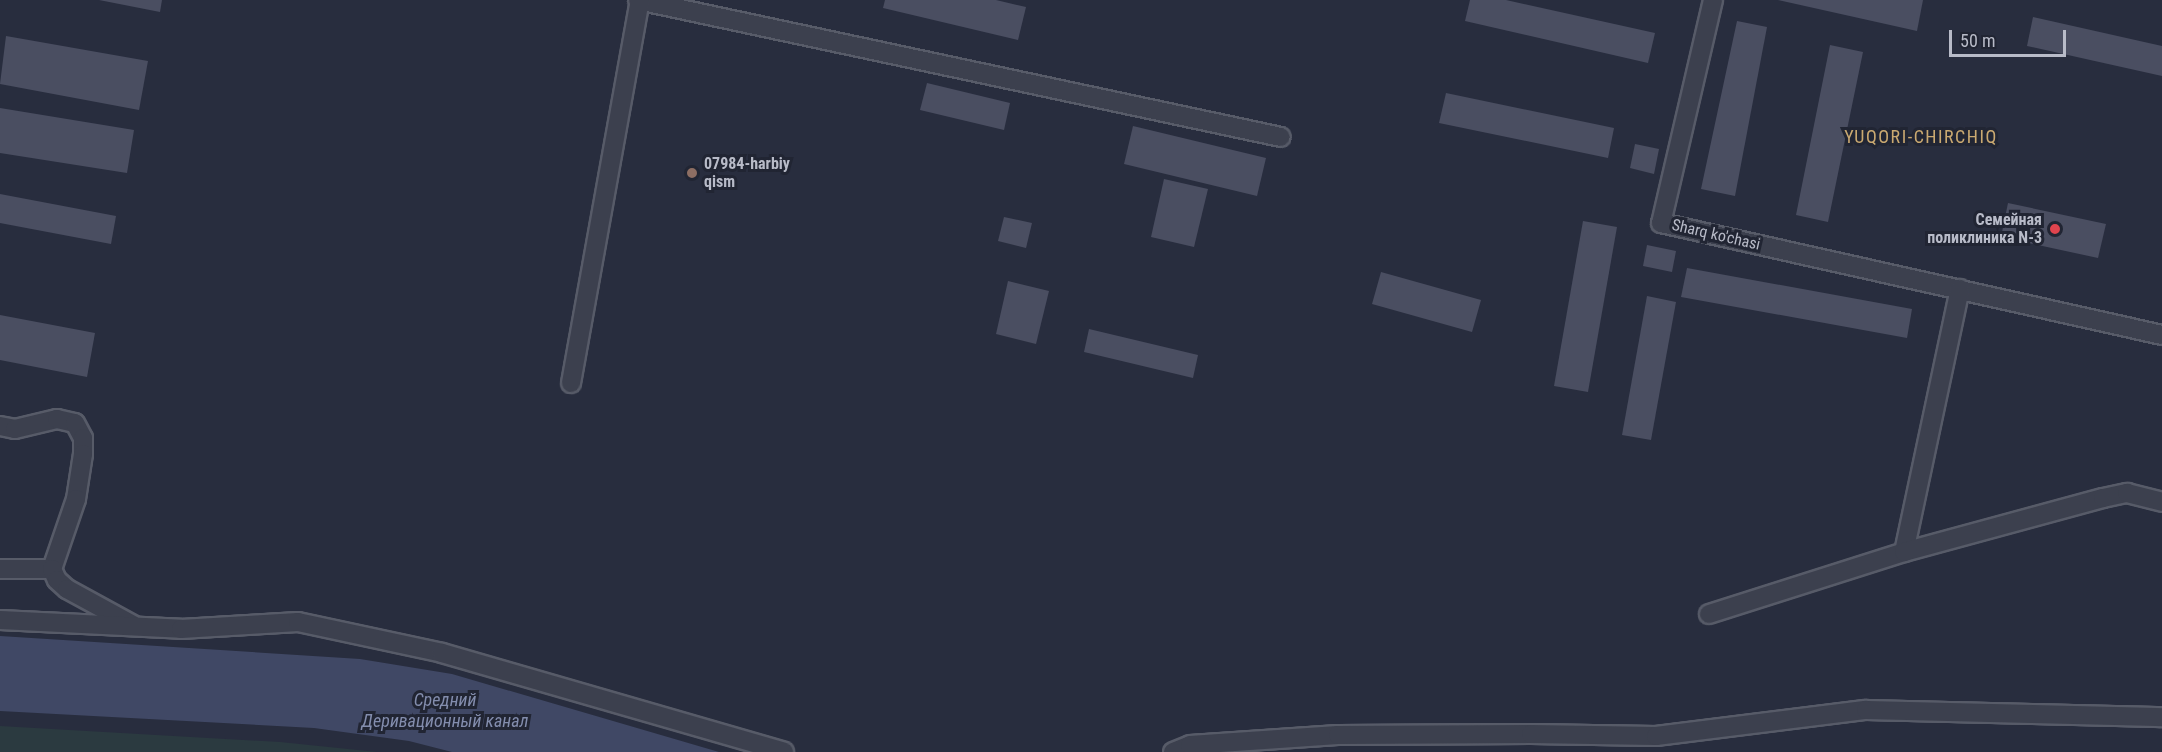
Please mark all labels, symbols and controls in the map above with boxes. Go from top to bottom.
scale bar [1952,18,2069,56]
text: 50 m [1960,30,1995,51]
district label: YUQORI-CHIRCHIQ [1844,126,1998,148]
place label: 07984-harbiy qism [704,154,790,192]
marker: 07984-harbiy qism [685,166,699,180]
place label: Семейная поликлиника N-3 [1927,210,2042,248]
street label: Sharq ko'chasi [1670,215,1762,255]
marker: Семейная поликлиника N-3 [2046,220,2064,238]
water label: Средний Деривационный канал [362,690,528,732]

